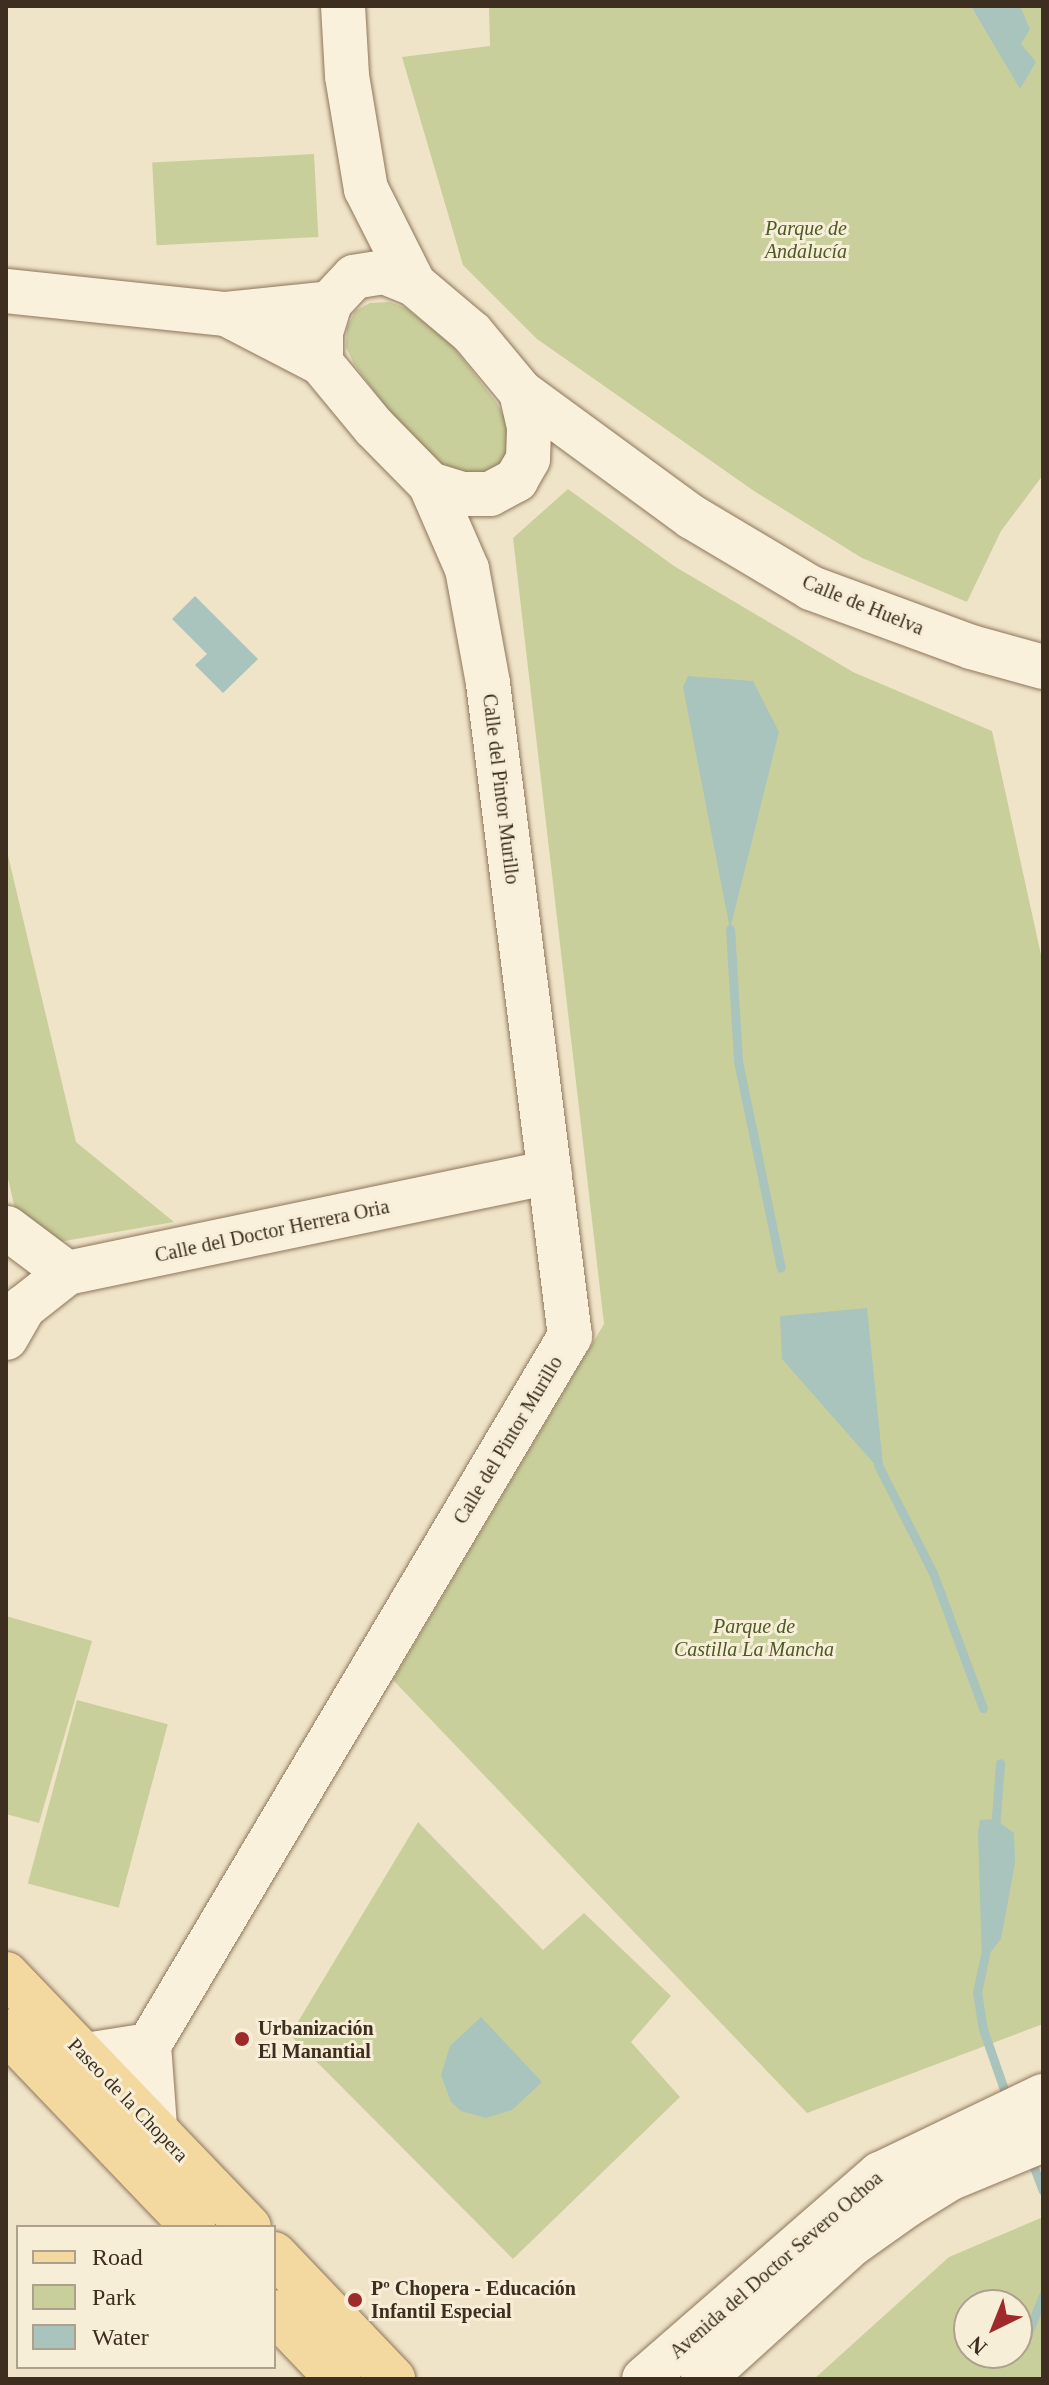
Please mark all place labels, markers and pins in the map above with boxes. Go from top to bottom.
place label: Urbanización El Manantial [258,2016,374,2063]
marker: Urbanización El Manantial [233,2030,251,2048]
place label: Pº Chopera - Educación Infantil Especial [371,2276,576,2323]
marker: Pº Chopera - Educación Infantil Especial [346,2291,364,2309]

